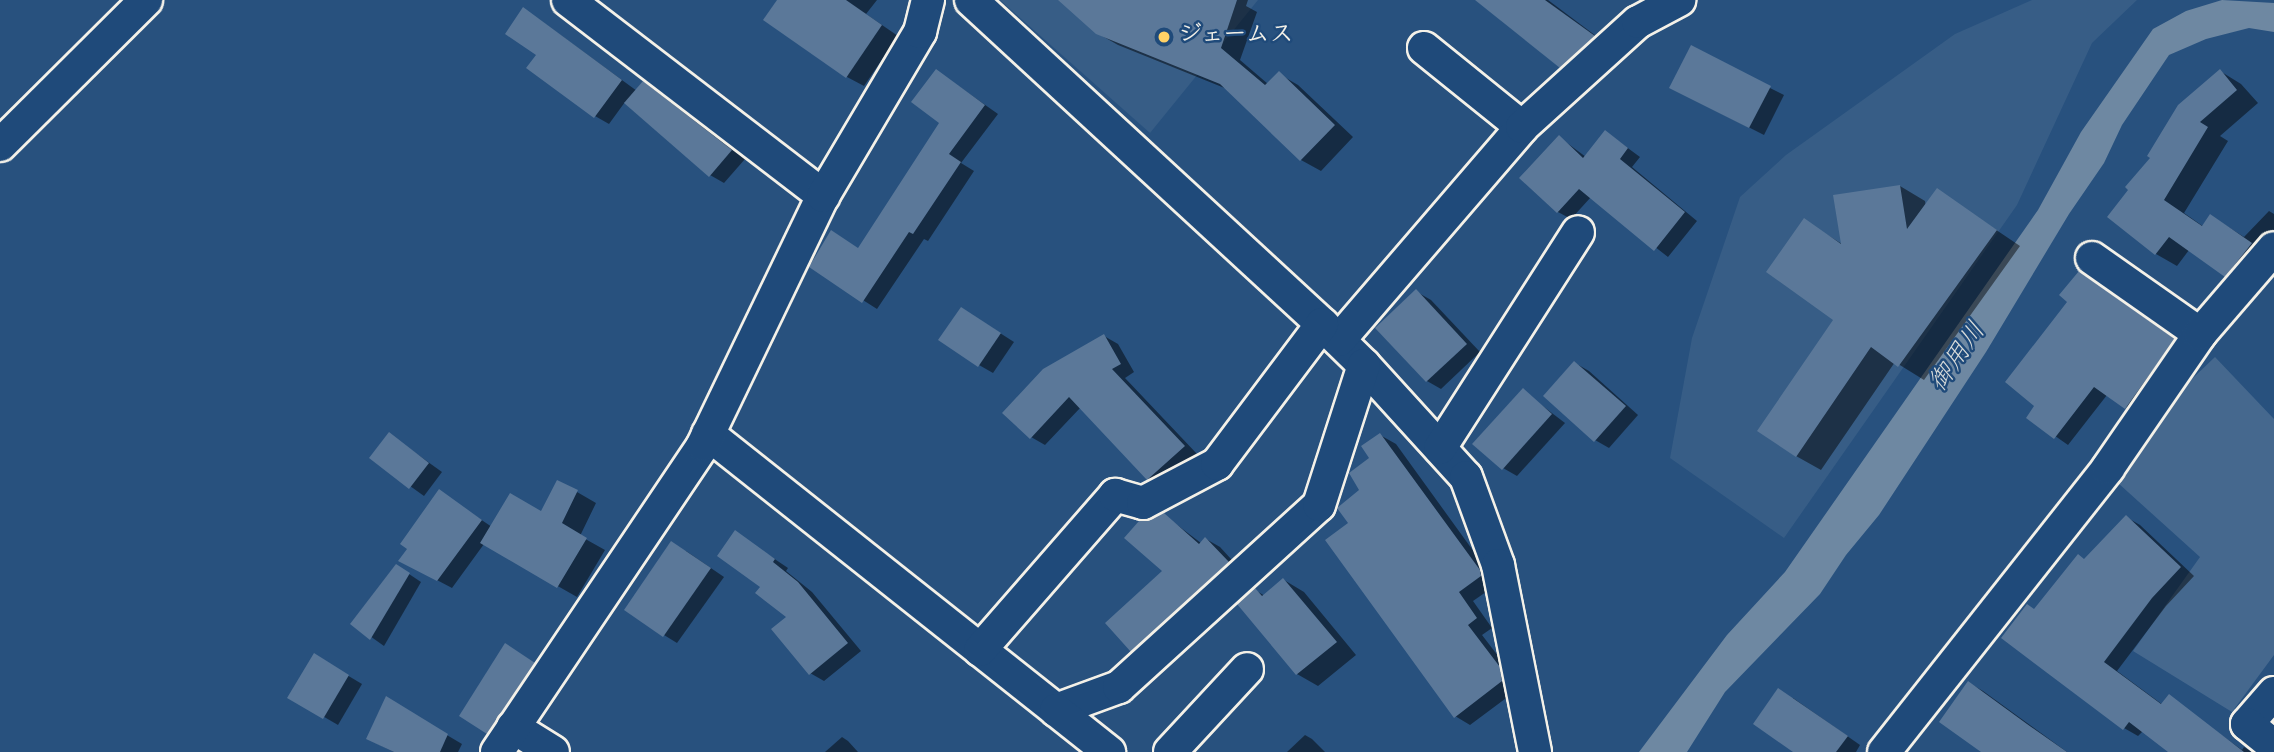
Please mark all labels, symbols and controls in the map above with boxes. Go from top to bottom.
place label: ジェームス [1178,23,1297,51]
marker: ジェームス [1156,29,1172,45]
water label: 御用川 [1924,317,1994,399]

